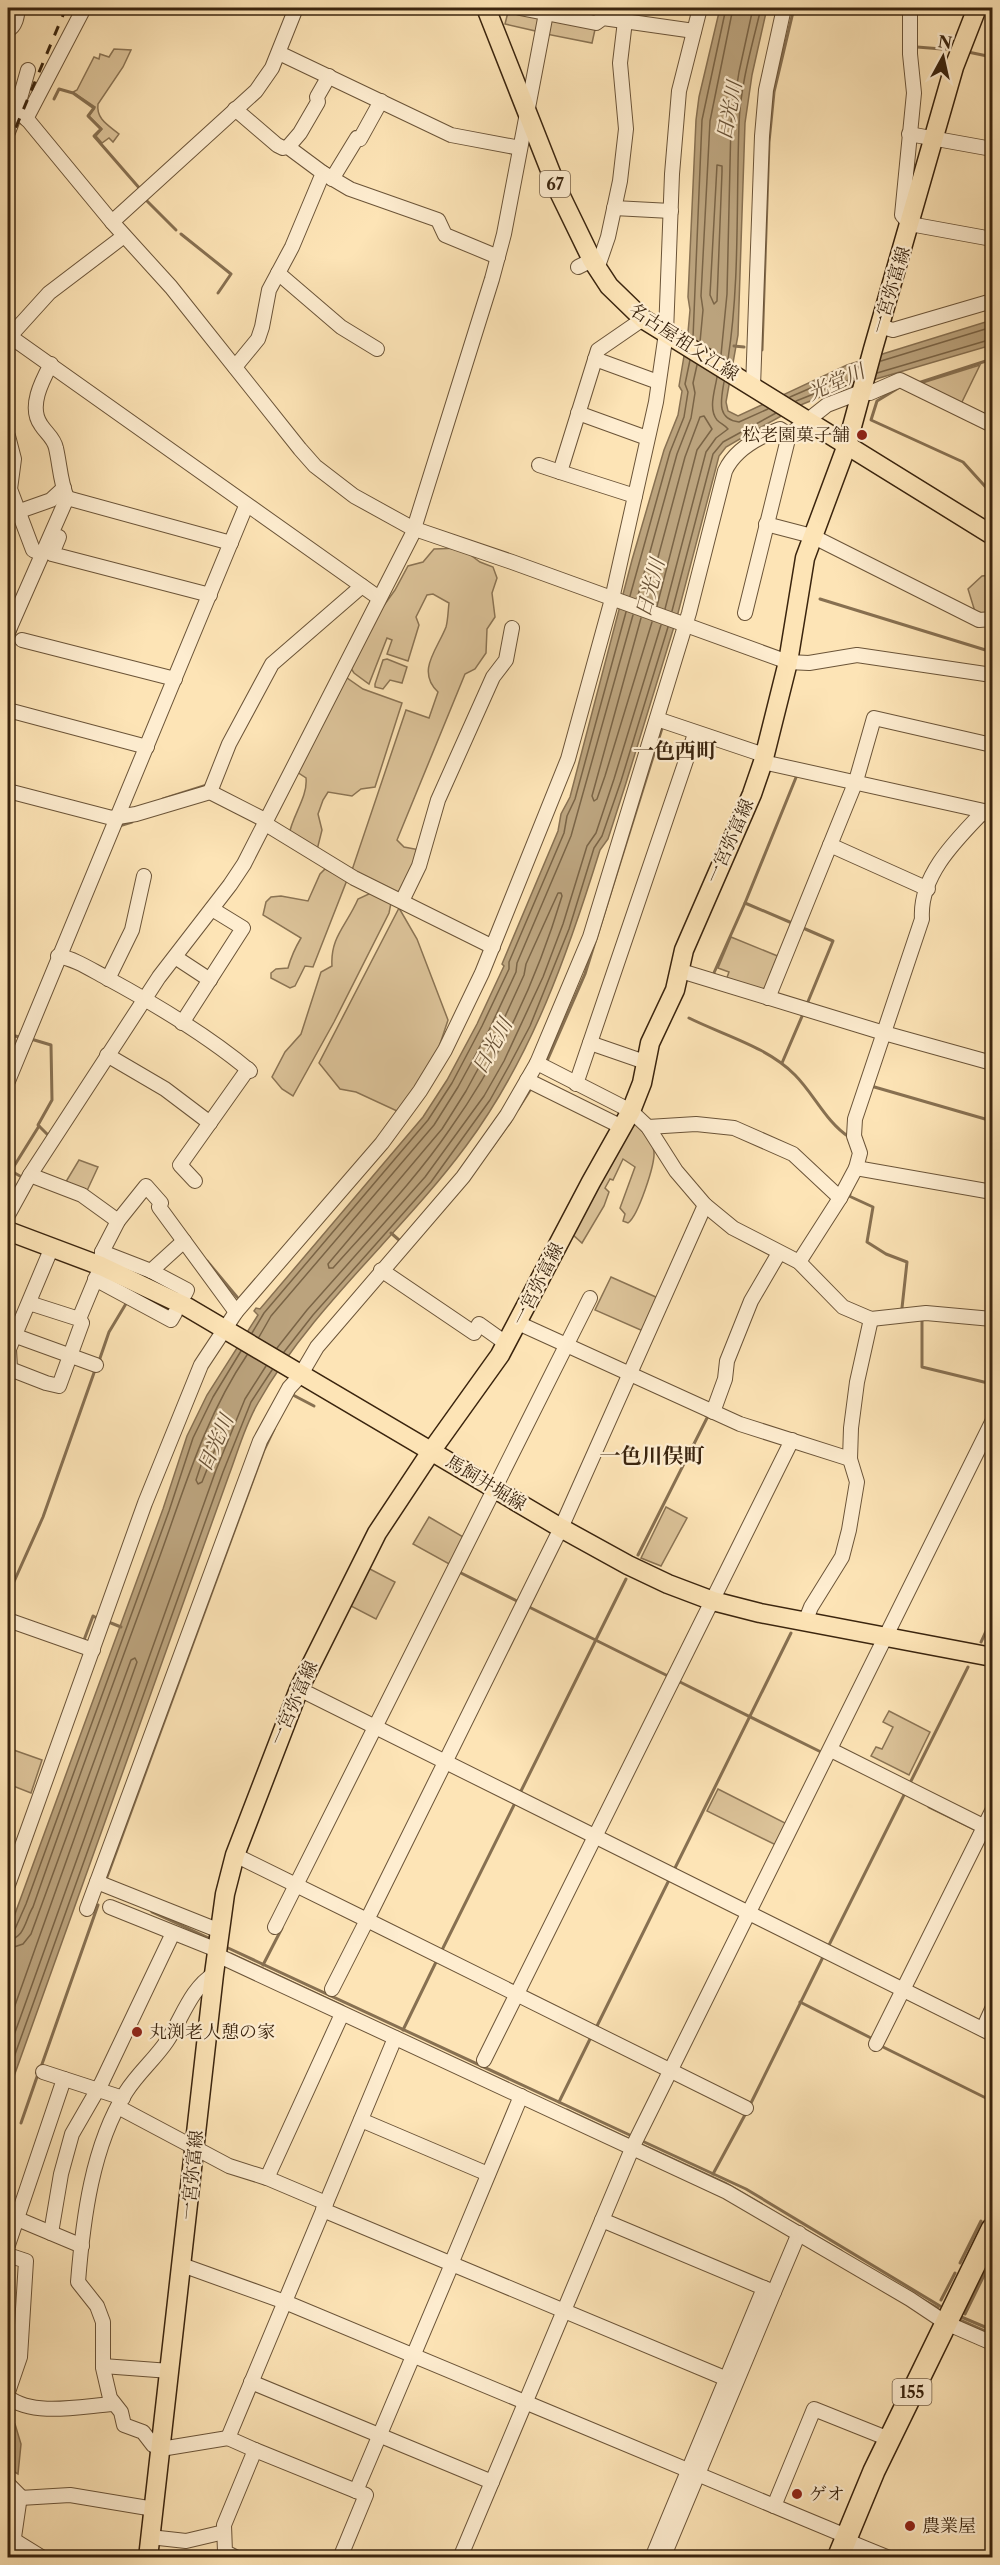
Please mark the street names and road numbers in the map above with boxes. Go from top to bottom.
road number: 67 [540,171,570,197]
street label: 一宮弥富線 [867,244,915,336]
street label: 名古屋祖父江線 [625,298,743,386]
street label: 一宮弥富線 [702,795,758,887]
street label: 一宮弥富線 [508,1239,568,1329]
street label: 馬飼井堀線 [442,1450,530,1516]
street label: 一宮弥富線 [266,1657,322,1749]
street label: 一宮弥富線 [176,2129,208,2221]
road number: 155 [892,2379,932,2405]

